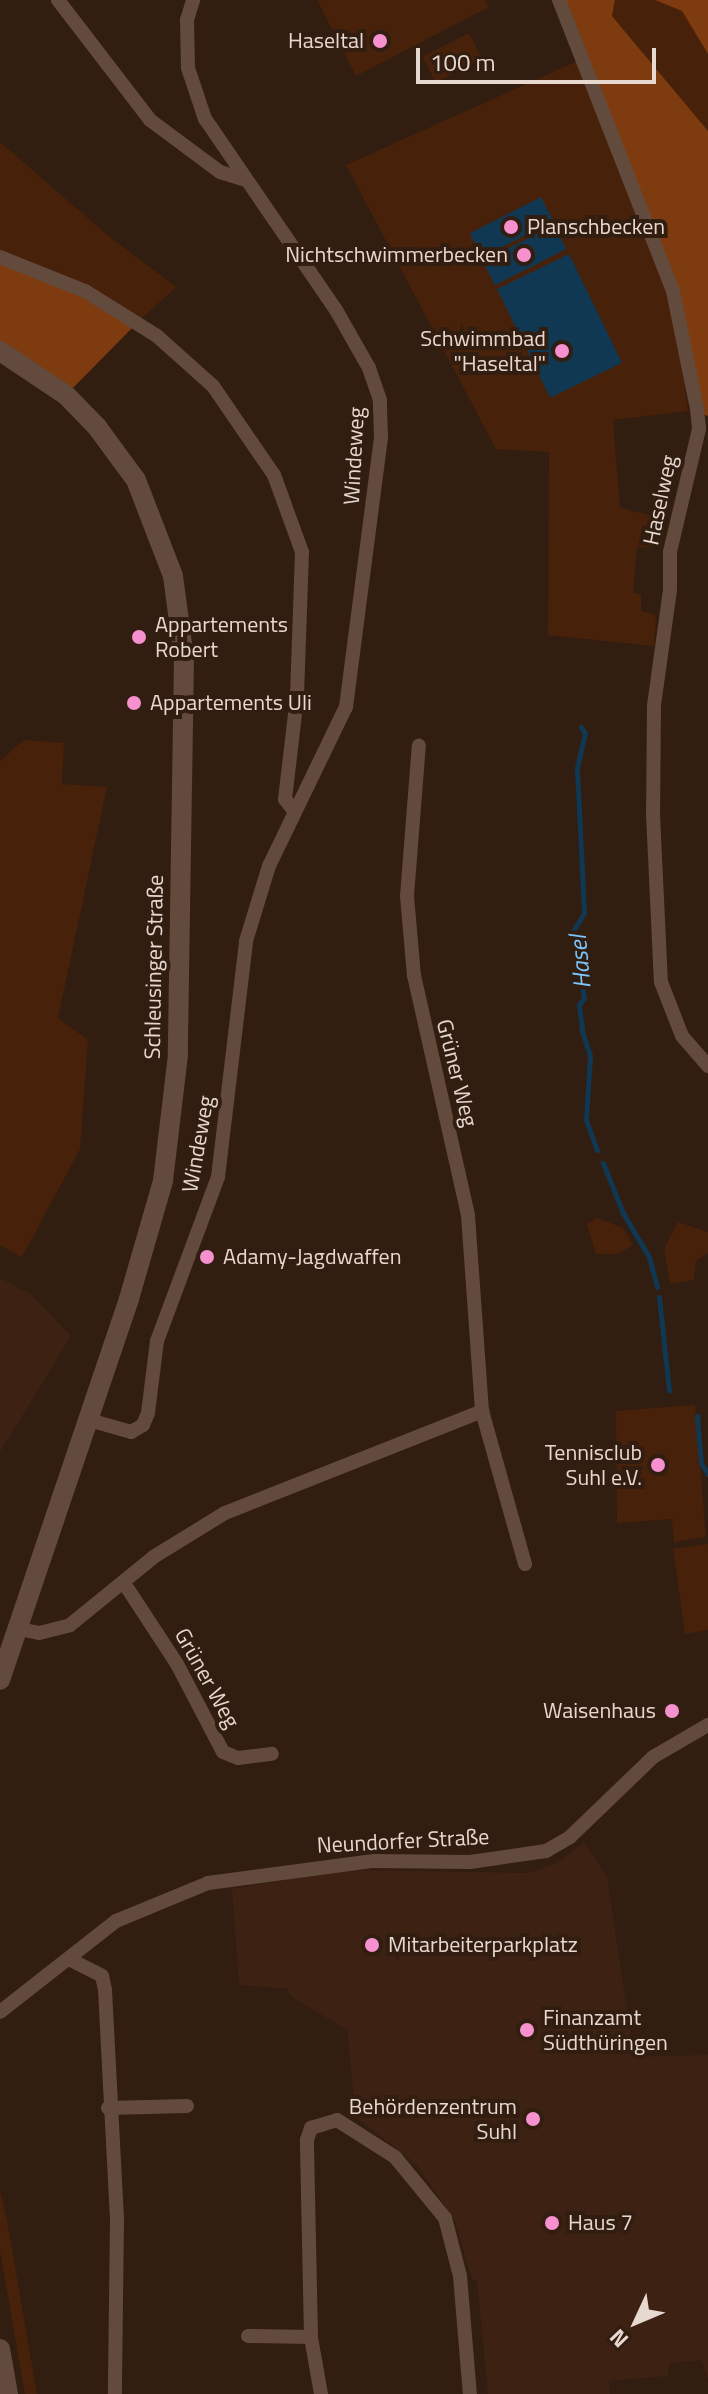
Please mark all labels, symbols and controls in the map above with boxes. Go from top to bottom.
place label: Haseltal [288,28,364,54]
marker: Haseltal [371,32,389,50]
scale bar [420,32,660,82]
text: 100 m [430,44,496,80]
place label: Planschbecken [527,214,665,240]
marker: Planschbecken [502,218,520,236]
place label: Nichtschwimmerbecken [285,242,508,268]
marker: Nichtschwimmerbecken [515,246,533,264]
place label: Schwimmbad "Haseltal" [420,325,546,376]
marker: Schwimmbad "Haseltal" [553,342,571,360]
street label: Windeweg [338,406,370,506]
street label: Haselweg [638,453,682,547]
place label: Appartements Robert [155,611,288,662]
marker: Appartements Robert [130,628,148,646]
place label: Appartements Uli [150,690,312,716]
marker: Appartements Uli [125,694,143,712]
street label: Schleusinger Straße [139,874,169,1060]
water label: Hasel [563,934,597,990]
street label: Grüner Weg [431,1017,483,1129]
street label: Windeweg [177,1094,219,1194]
place label: Adamy-Jagdwaffen [223,1244,402,1270]
marker: Adamy-Jagdwaffen [198,1248,216,1266]
place label: Tennisclub Suhl e.V. [545,1439,642,1490]
marker: Tennisclub Suhl e.V. [649,1456,667,1474]
street label: Grüner Weg [169,1624,245,1732]
place label: Waisenhaus [543,1698,656,1724]
marker: Waisenhaus [663,1702,681,1720]
street label: Neundorfer Straße [316,1823,490,1859]
place label: Mitarbeiterparkplatz [388,1932,578,1958]
marker: Mitarbeiterparkplatz [363,1936,381,1954]
place label: Finanzamt Südthüringen [543,2004,668,2056]
marker: Finanzamt Südthüringen [518,2021,536,2039]
place label: Behördenzentrum Suhl [349,2093,517,2144]
marker: Behördenzentrum Suhl [524,2110,542,2128]
place label: Haus 7 [568,2210,633,2236]
marker: Haus 7 [543,2214,561,2232]
north arrow [596,2282,676,2362]
text: N [601,2321,636,2356]

